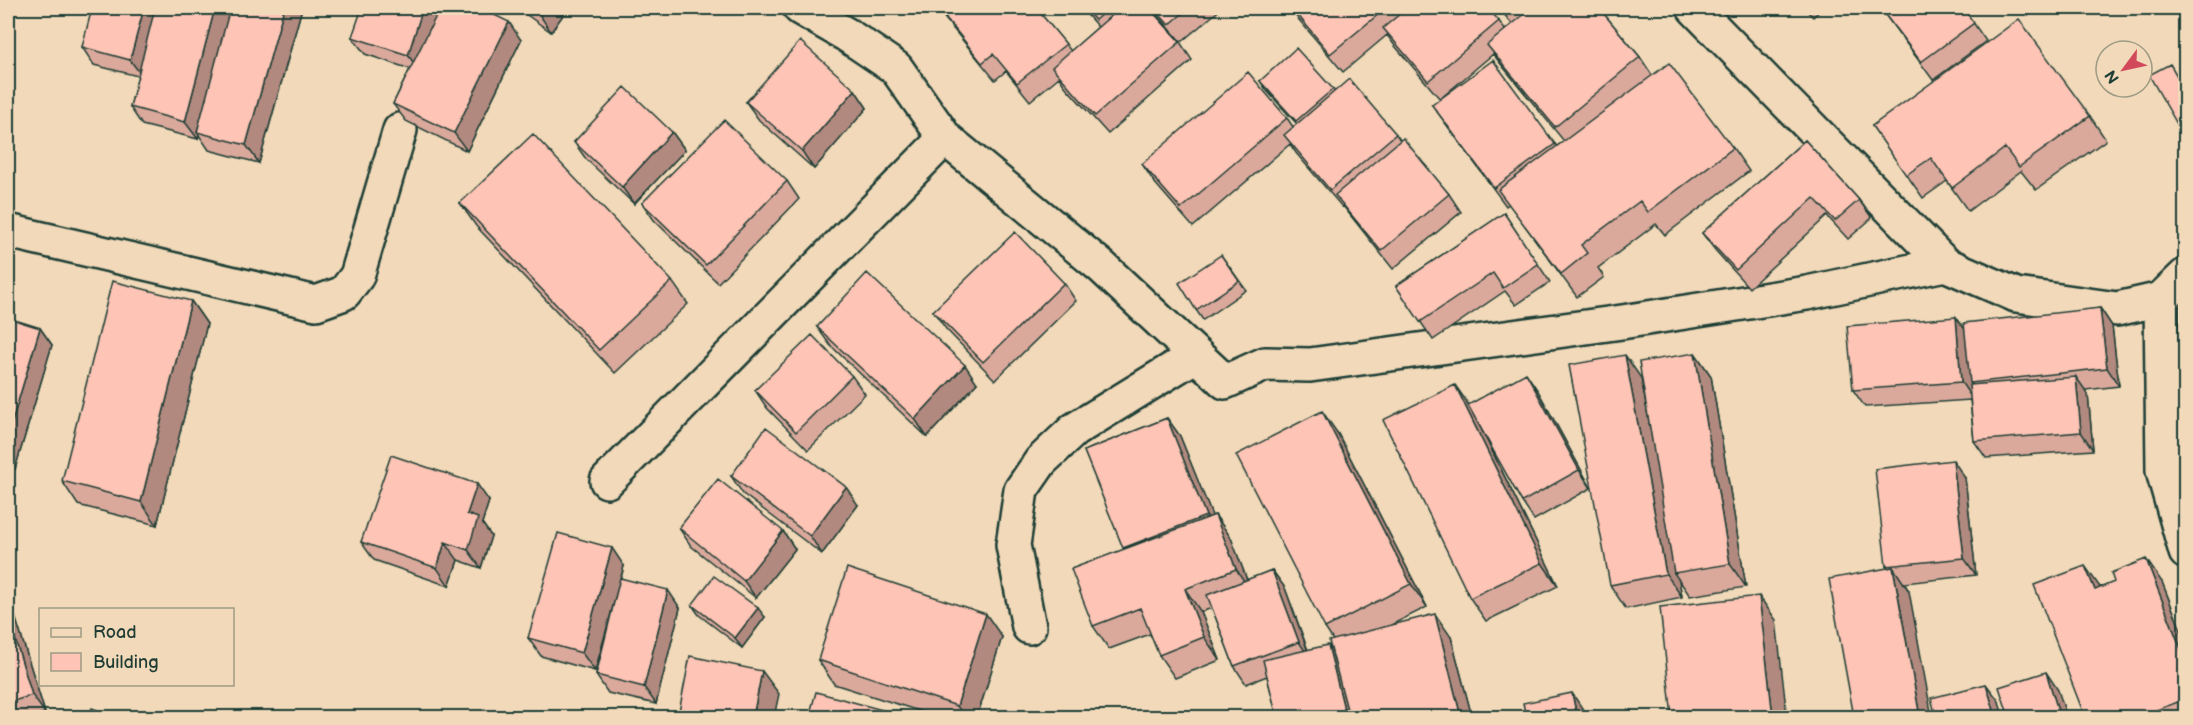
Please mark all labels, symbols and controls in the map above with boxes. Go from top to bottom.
north arrow [2094,39,2154,99]
text: N [2101,66,2124,87]
legend [39,608,234,686]
text: Road [93,622,137,643]
text: Building [93,652,159,673]

